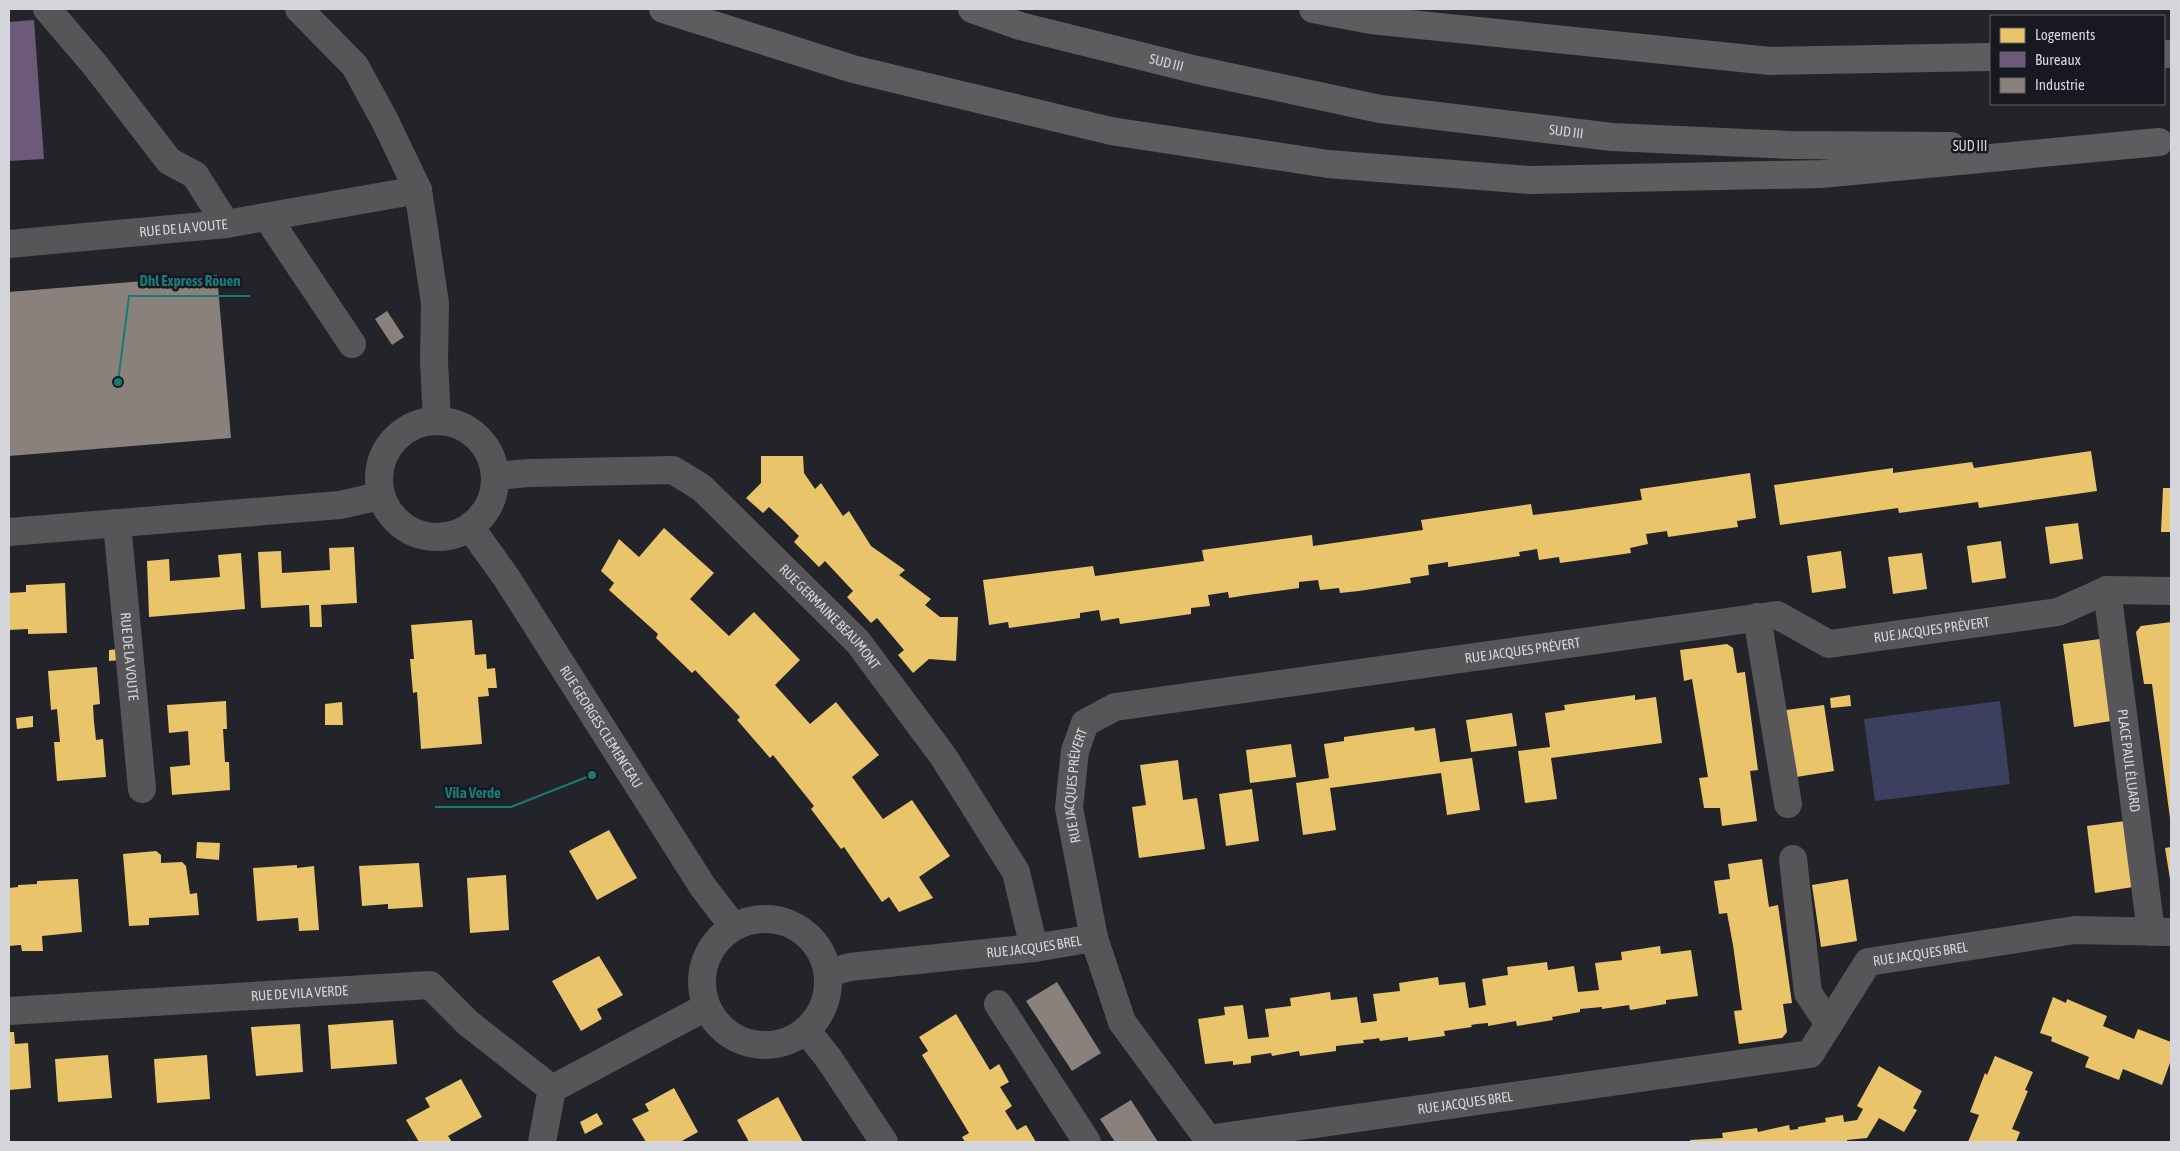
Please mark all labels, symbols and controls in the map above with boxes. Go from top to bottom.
legend [1990,15,2165,105]
text: Logements [2035,26,2095,43]
street label: SUD III [1148,51,1185,74]
text: Bureaux [2035,51,2081,68]
text: Industrie [2035,76,2085,93]
street label: SUD III [1548,121,1584,141]
street label: SUD III [1953,138,1987,154]
street label: RUE DE LA VOUTE [139,216,228,240]
callout: Dhl Express Rouen [129,266,250,296]
text: Dhl Express Rouen [139,272,241,289]
street label: RUE GERMAINE BEAUMONT [776,561,884,673]
street label: RUE DE LA VOUTE [117,612,142,701]
street label: RUE JACQUES PRÉVERT [1873,614,1991,646]
street label: RUE JACQUES PRÉVERT [1464,634,1582,666]
street label: RUE GEORGES CLEMENCEAU [556,663,646,791]
street label: PLACE PAUL ÉLUARD [2114,708,2144,813]
street label: RUE JACQUES PRÉVERT [1061,726,1090,845]
callout: Vila Verde [435,777,511,807]
text: Vila Verde [444,784,501,801]
street label: RUE JACQUES BREL [986,932,1083,961]
street label: RUE JACQUES BREL [1872,939,1969,969]
street label: RUE DE VILA VERDE [250,982,348,1004]
street label: RUE JACQUES BREL [1417,1088,1514,1117]

